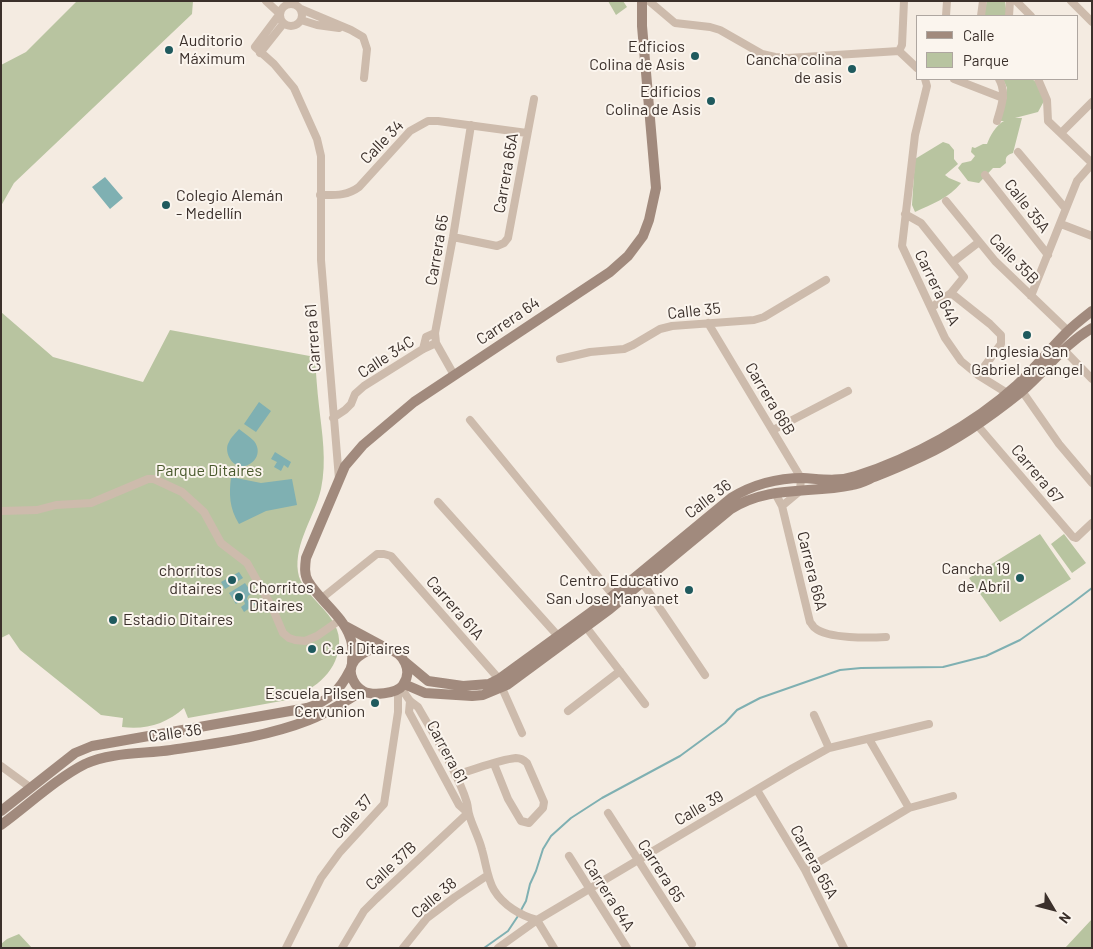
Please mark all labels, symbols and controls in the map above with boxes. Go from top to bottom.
legend [916,15,1078,80]
text: Calle [963,26,995,44]
place label: Auditorio Máximum [179,31,245,69]
place label: Edficios Colina de Asis [589,37,685,75]
marker: Auditorio Máximum [163,44,175,56]
marker: Edficios Colina de Asis [689,50,701,62]
place label: Cancha colina de asis [746,50,842,88]
text: Parque [963,51,1009,69]
marker: Cancha colina de asis [846,63,858,75]
place label: Edificios Colina de Asis [605,82,701,120]
marker: Edificios Colina de Asis [705,95,717,107]
street label: Calle 34 [356,116,408,168]
street label: Carrera 65A [489,131,523,215]
street label: Calle 35A [1000,175,1054,237]
place label: Colegio Alemán - Medellín [176,186,283,224]
marker: Colegio Alemán - Medellín [160,199,172,211]
street label: Carrera 65 [421,213,453,287]
street label: Calle 35B [985,230,1043,288]
street label: Carrera 64A [910,247,964,329]
street label: Carrera 64 [473,293,543,349]
street label: Calle 35 [666,299,722,323]
street label: Carrera 61 [301,303,325,373]
marker: Inglesia San Gabriel arcangel [1021,329,1033,341]
street label: Calle 34C [354,332,418,382]
place label: Inglesia San Gabriel arcangel [971,342,1083,380]
street label: Carrera 66B [741,359,799,439]
street label: Carrera 67 [1007,441,1067,507]
park label: Parque Ditaires [156,461,262,481]
street label: Calle 36 [681,475,735,523]
street label: Carrera 66A [793,529,831,613]
place label: Cancha 19 de Abril [941,559,1010,597]
place label: chorritos ditaires [159,561,222,599]
place label: Centro Educativo San Jose Manyanet [546,571,679,609]
street label: Carrera 61A [422,572,488,644]
marker: Cancha 19 de Abril [1014,572,1026,584]
marker: chorritos ditaires [226,574,238,586]
place label: Chorritos Ditaires [249,578,314,616]
marker: Centro Educativo San Jose Manyanet [683,584,695,596]
marker: Chorritos Ditaires [233,591,245,603]
place label: Estadio Ditaires [123,610,233,630]
marker: Estadio Ditaires [107,614,119,626]
place label: C.a.i Ditaires [322,639,410,659]
marker: C.a.i Ditaires [306,643,318,655]
place label: Escuela Pilsen Cervunion [265,684,365,722]
marker: Escuela Pilsen Cervunion [369,697,381,709]
street label: Carrera 61 [422,717,472,787]
street label: Calle 36 [147,720,203,746]
street label: Calle 39 [671,786,727,830]
street label: Calle 37 [327,791,377,843]
street label: Carrera 65A [786,822,842,902]
street label: Carrera 65 [633,836,689,906]
street label: Calle 37B [362,838,420,894]
street label: Carrera 64A [579,855,639,935]
street label: Calle 38 [407,873,461,923]
north arrow [1028,884,1078,934]
text: N [1056,909,1075,927]

